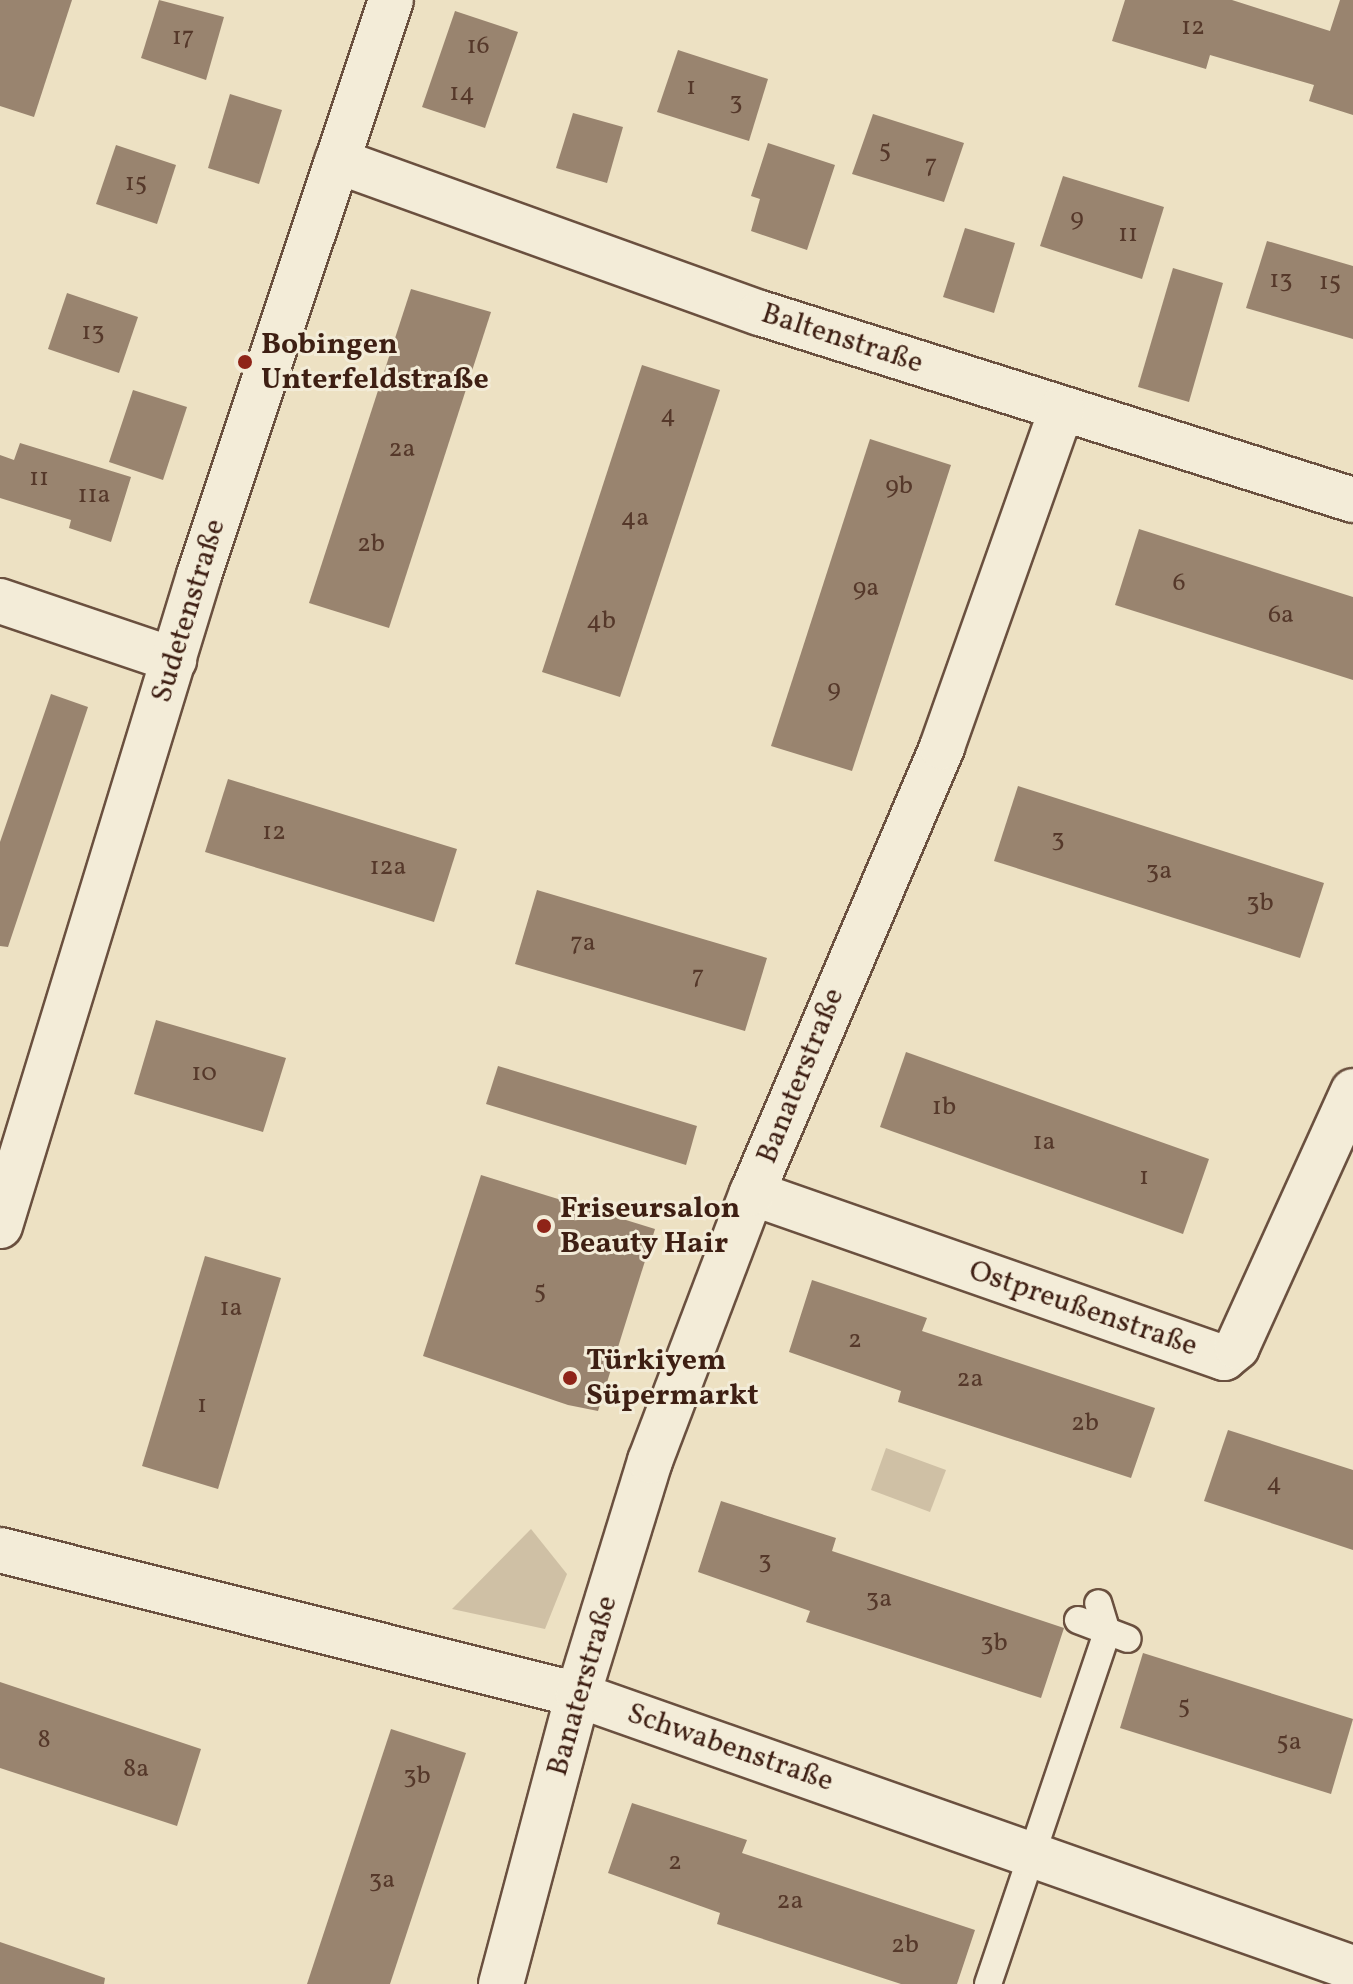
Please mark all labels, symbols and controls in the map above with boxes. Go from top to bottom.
house number: 12 [1181,12,1205,44]
house number: 17 [172,22,194,54]
house number: 16 [466,31,490,63]
house number: 1 [686,72,696,104]
house number: 14 [449,78,475,110]
house number: 3 [729,87,743,119]
house number: 5 [879,135,891,167]
house number: 7 [925,150,937,182]
house number: 15 [125,168,147,200]
house number: 9 [1070,203,1084,235]
house number: 11 [1118,219,1138,251]
house number: 13 [1269,265,1293,297]
house number: 15 [1319,267,1341,299]
street label: Baltenstraße [757,296,927,382]
house number: 13 [81,317,105,349]
place label: Bobingen Unterfeldstraße [261,327,489,398]
marker: Bobingen Unterfeldstraße [236,353,254,371]
house number: 4 [660,400,676,432]
house number: 2a [389,434,415,466]
house number: 11 [29,463,49,495]
house number: 9b [885,471,913,503]
house number: 11a [77,480,111,512]
house number: 4a [621,503,649,535]
street label: Sudetenstraße [144,515,234,707]
house number: 2b [357,529,385,561]
house number: 6 [1172,568,1186,600]
house number: 9a [853,573,879,605]
house number: 6a [1268,600,1294,632]
house number: 4b [586,606,616,638]
house number: 9 [827,674,841,706]
house number: 12 [262,817,286,849]
house number: 3 [1051,824,1065,856]
house number: 12a [370,852,406,884]
house number: 3a [1146,856,1172,888]
house number: 3b [1246,888,1274,920]
house number: 7a [570,928,596,960]
house number: 7 [692,961,704,993]
street label: Banaterstraße [749,983,853,1169]
house number: 10 [191,1058,217,1090]
house number: 1b [932,1092,956,1124]
house number: 1a [1032,1127,1056,1159]
house number: 1 [1139,1162,1149,1194]
place label: Friseursalon Beauty Hair [560,1191,740,1262]
marker: Friseursalon Beauty Hair [535,1217,553,1235]
street label: Ostpreußenstraße [964,1253,1202,1365]
house number: 5 [534,1276,546,1308]
house number: 1a [219,1293,243,1325]
house number: 2 [848,1325,862,1357]
place label: Türkiyem Süpermarkt [586,1343,759,1414]
house number: 2a [957,1364,983,1396]
marker: Türkiyem Süpermarkt [561,1369,579,1387]
house number: 1 [197,1390,207,1422]
house number: 2b [1071,1408,1099,1440]
house number: 4 [1266,1468,1282,1500]
house number: 3 [758,1546,772,1578]
house number: 3a [866,1584,892,1616]
street label: Banaterstraße [540,1592,626,1780]
house number: 3b [980,1628,1008,1660]
house number: 5 [1178,1691,1190,1723]
street label: Schwabenstraße [622,1696,838,1800]
house number: 8 [37,1725,51,1757]
house number: 5a [1276,1727,1302,1759]
house number: 8a [123,1754,149,1786]
house number: 3b [403,1761,431,1793]
house number: 2 [668,1847,682,1879]
house number: 3a [369,1865,395,1897]
house number: 2a [777,1886,803,1918]
house number: 2b [891,1930,919,1962]

